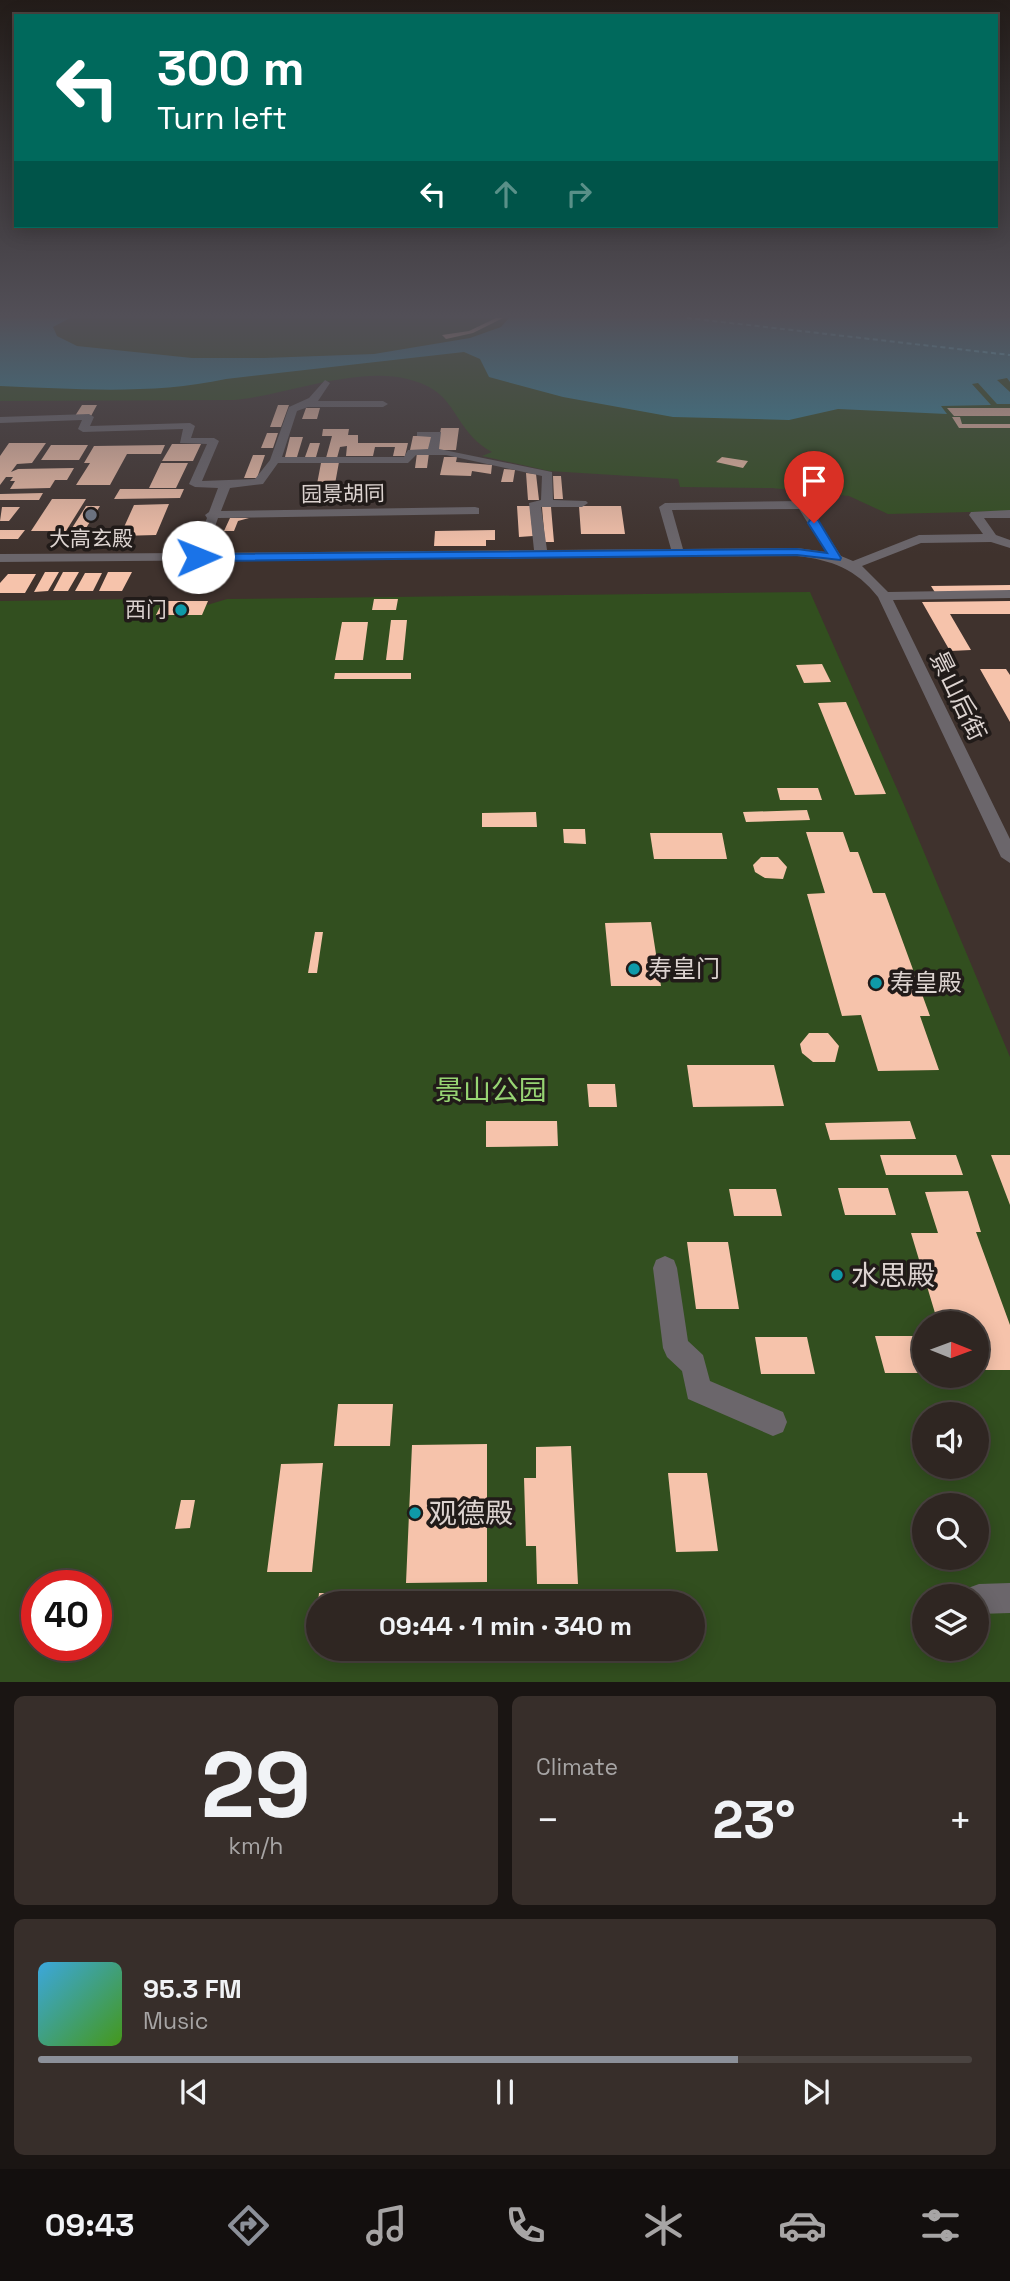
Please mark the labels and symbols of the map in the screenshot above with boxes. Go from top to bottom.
pin [784,451,844,523]
street label: 园景胡同 [301,479,385,508]
marker: 大高玄殿 [83,507,99,523]
position arrow [161,520,235,594]
place label: 大高玄殿 [49,525,133,552]
place label: 西门 [125,596,167,623]
marker: 西门 [173,602,189,618]
street label: 景山后街 [923,646,993,746]
place label: 寿皇门 [648,953,720,984]
marker: 寿皇门 [626,961,642,977]
place label: 寿皇殿 [890,967,962,998]
marker: 寿皇殿 [868,975,884,991]
park label: 景山公园 [435,1072,547,1108]
place label: 水思殿 [851,1257,935,1293]
marker: 水思殿 [829,1267,845,1283]
north arrow [912,1311,989,1388]
place label: 观德殿 [429,1495,513,1531]
marker: 观德殿 [407,1505,423,1521]
speed limit sign: 40 [21,1570,112,1661]

